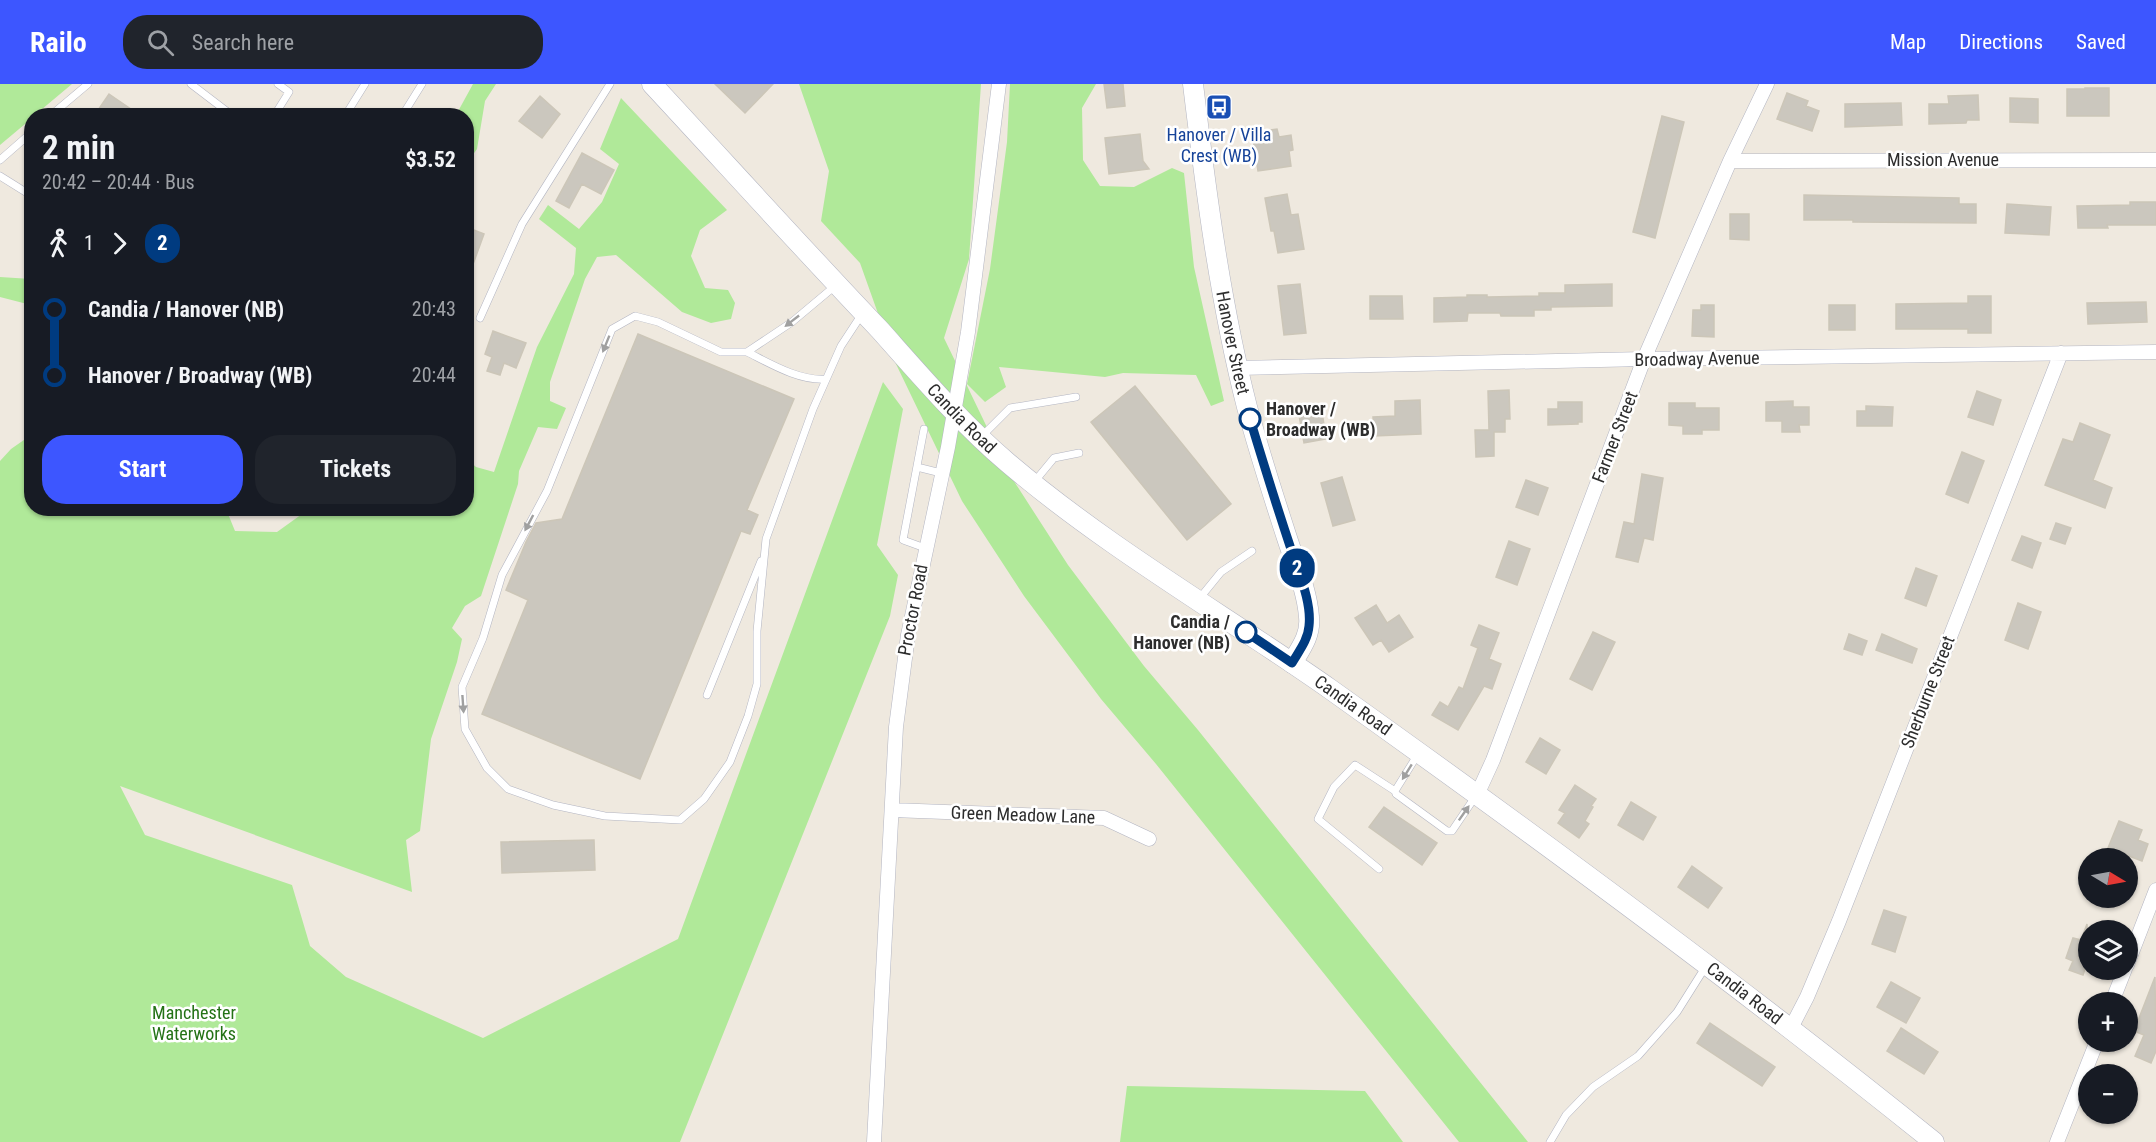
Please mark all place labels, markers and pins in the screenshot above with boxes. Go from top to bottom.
bus stop icon: Hanover / Villa Crest (WB) [1204,92,1234,122]
place label: Hanover / Villa Crest (WB) [1167,124,1271,167]
place label: Hanover / Broadway (WB) [1266,398,1376,441]
marker: Hanover / Broadway (WB) [1239,408,1261,430]
place label: Candia / Hanover (NB) [1133,611,1230,654]
marker: Candia / Hanover (NB) [1235,621,1257,643]

